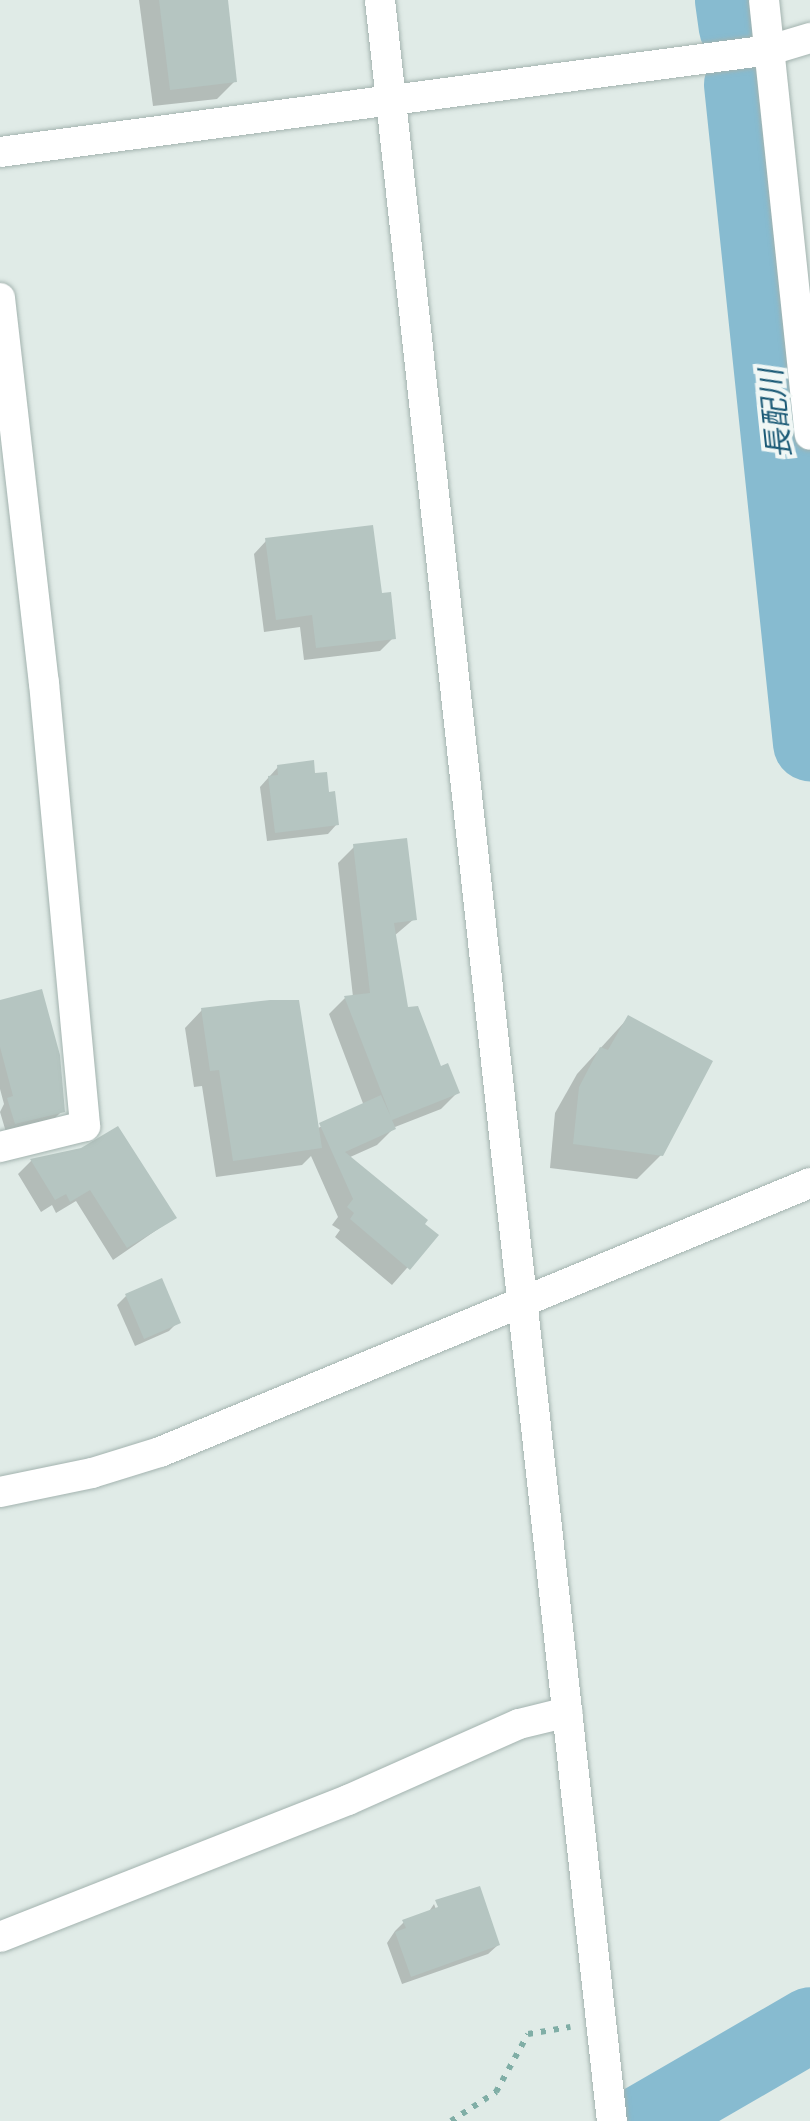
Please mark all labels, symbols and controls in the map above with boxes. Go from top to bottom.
water label: 長配川 [752,367,798,461]

